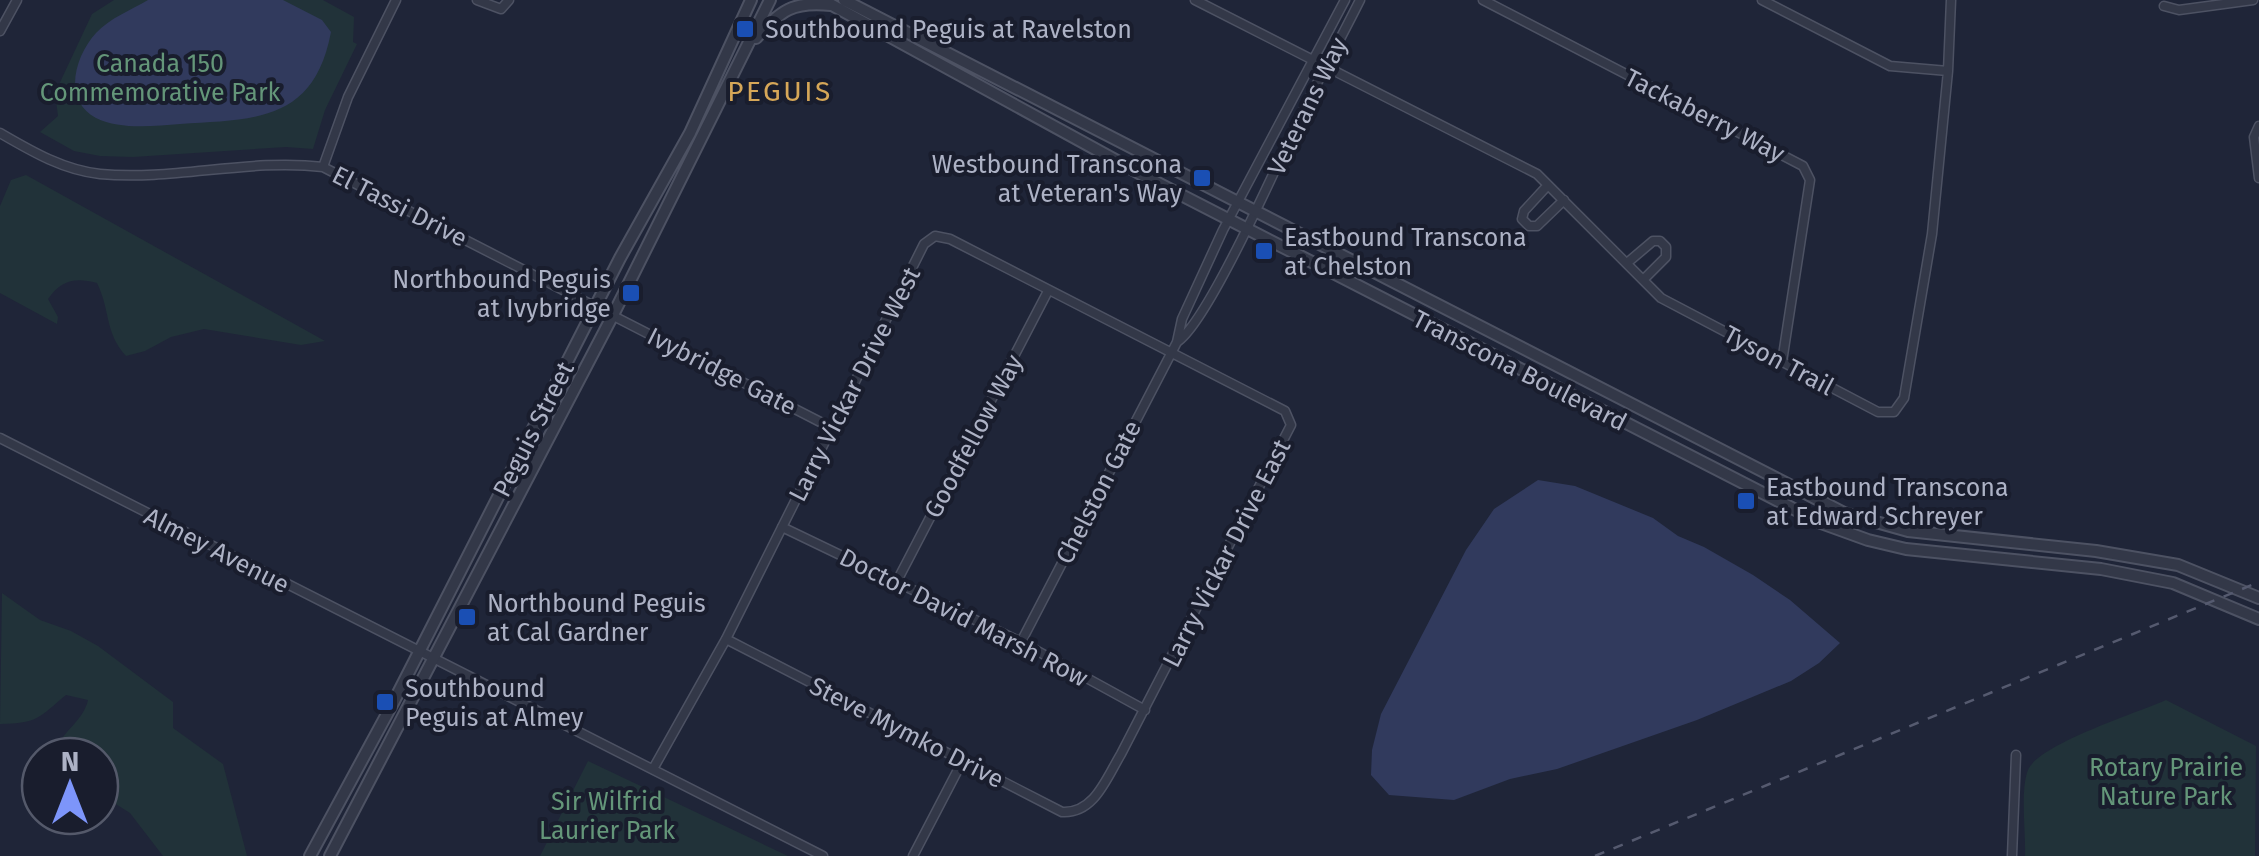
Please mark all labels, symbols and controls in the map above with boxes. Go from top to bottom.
place label: Southbound Peguis at Ravelston [765,15,1132,45]
marker: Southbound Peguis at Ravelston [734,18,756,40]
street label: Veterans Way [1262,32,1355,180]
park label: Canada 150 Commemorative Park [40,49,281,108]
street label: Tackaberry Way [1620,63,1790,169]
district label: PEGUIS [727,75,833,108]
place label: Westbound Transcona at Veteran's Way [932,150,1183,209]
street label: El Tassi Drive [327,160,472,254]
marker: Westbound Transcona at Veteran's Way [1191,167,1213,189]
place label: Eastbound Transcona at Chelston [1284,223,1527,282]
marker: Eastbound Transcona at Chelston [1253,240,1275,262]
street label: Larry Vickar Drive West [783,261,928,507]
place label: Northbound Peguis at Ivybridge [392,265,611,324]
marker: Northbound Peguis at Ivybridge [620,282,642,304]
street label: Transcona Boulevard [1407,304,1632,438]
street label: Tyson Trail [1718,319,1839,402]
street label: Ivybridge Gate [642,322,801,422]
street label: Goodfellow Way [918,349,1030,523]
street label: Peguis Street [487,356,581,502]
street label: Chelston Gate [1050,416,1148,569]
street label: Larry Vickar Drive East [1156,434,1298,672]
place label: Eastbound Transcona at Edward Schreyer [1766,473,2009,532]
marker: Eastbound Transcona at Edward Schreyer [1735,490,1757,512]
street label: Almey Avenue [139,502,294,600]
street label: Doctor David Marsh Row [834,542,1093,694]
place label: Northbound Peguis at Cal Gardner [487,589,706,648]
marker: Northbound Peguis at Cal Gardner [456,606,478,628]
street label: Steve Mymko Drive [804,671,1009,795]
place label: Southbound Peguis at Almey [405,674,584,733]
marker: Southbound Peguis at Almey [374,691,396,713]
north arrow [20,736,120,836]
text: N [61,745,79,778]
park label: Rotary Prairie Nature Park [2089,753,2243,812]
park label: Sir Wilfrid Laurier Park [539,787,675,846]

